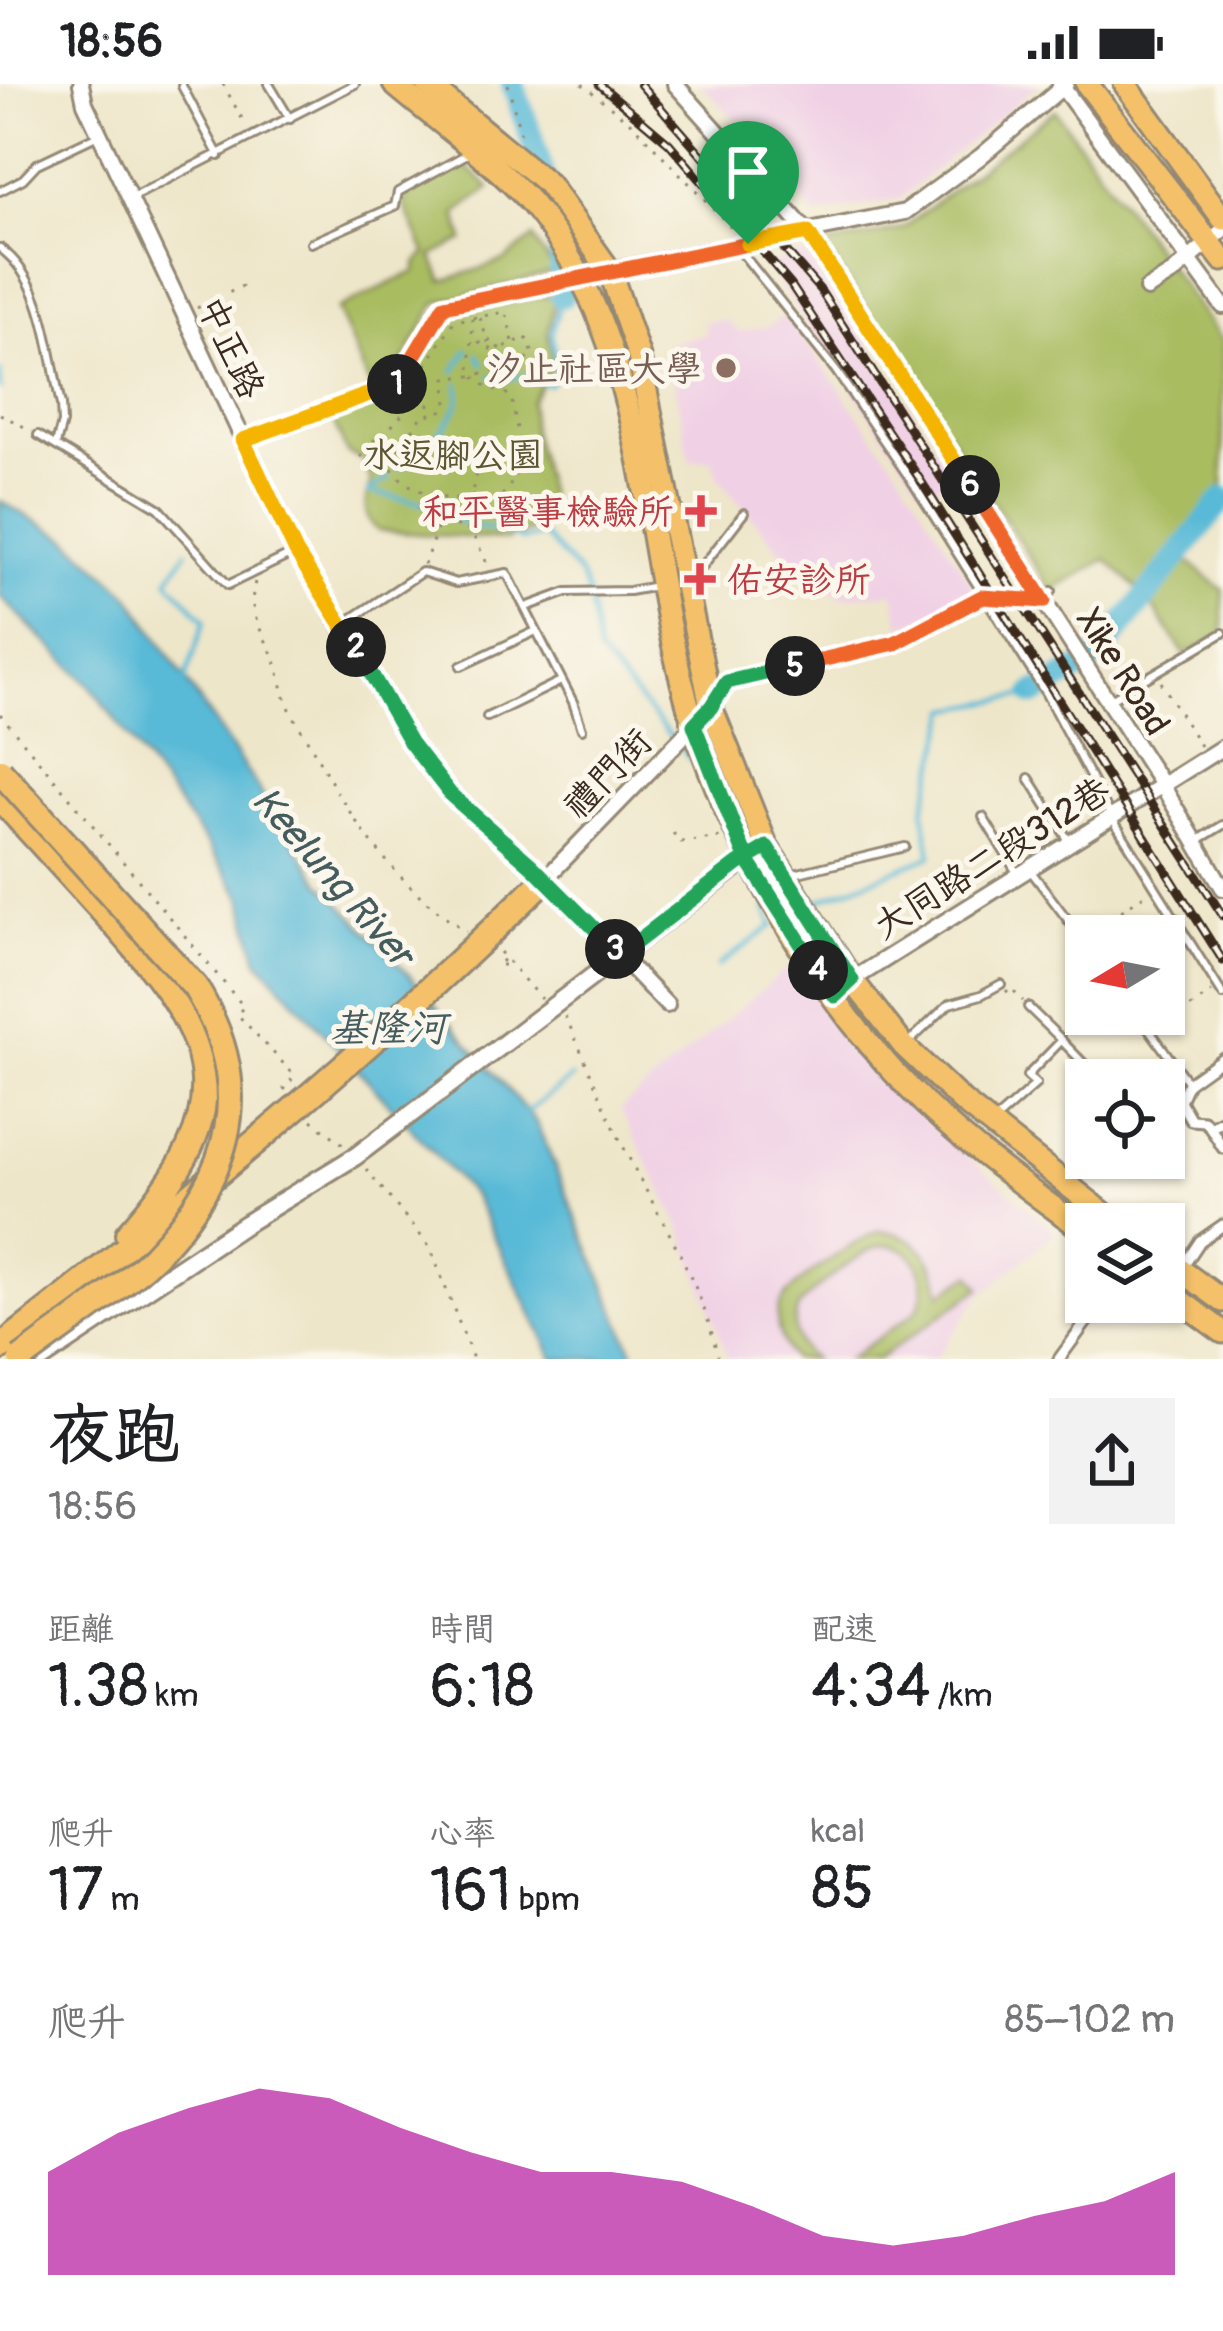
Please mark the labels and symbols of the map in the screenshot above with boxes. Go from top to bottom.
pin [697,121,799,244]
street label: 中正路 [187,289,274,406]
place label: 汐止社區大學 [486,347,702,392]
pin: 1 [367,354,427,414]
marker: 汐止社區大學 [713,355,739,381]
park label: 水返腳公園 [363,433,543,478]
pin: 6 [940,455,1000,515]
place label: 和平醫事檢驗所 [422,490,674,535]
marker: 和平醫事檢驗所 [685,495,717,527]
place label: 佑安診所 [727,558,871,603]
marker: 佑安診所 [684,563,716,595]
street label: Xike Road [1066,600,1179,744]
pin: 2 [326,617,386,677]
pin: 5 [765,636,825,696]
street label: 禮門街 [554,720,662,829]
street label: 大同路二段312巷 [865,768,1118,949]
water label: Keelung River [241,777,428,981]
north arrow [1065,915,1185,1035]
pin: 3 [585,919,645,979]
pin: 4 [788,940,848,1000]
water label: 基隆河 [329,1004,452,1053]

